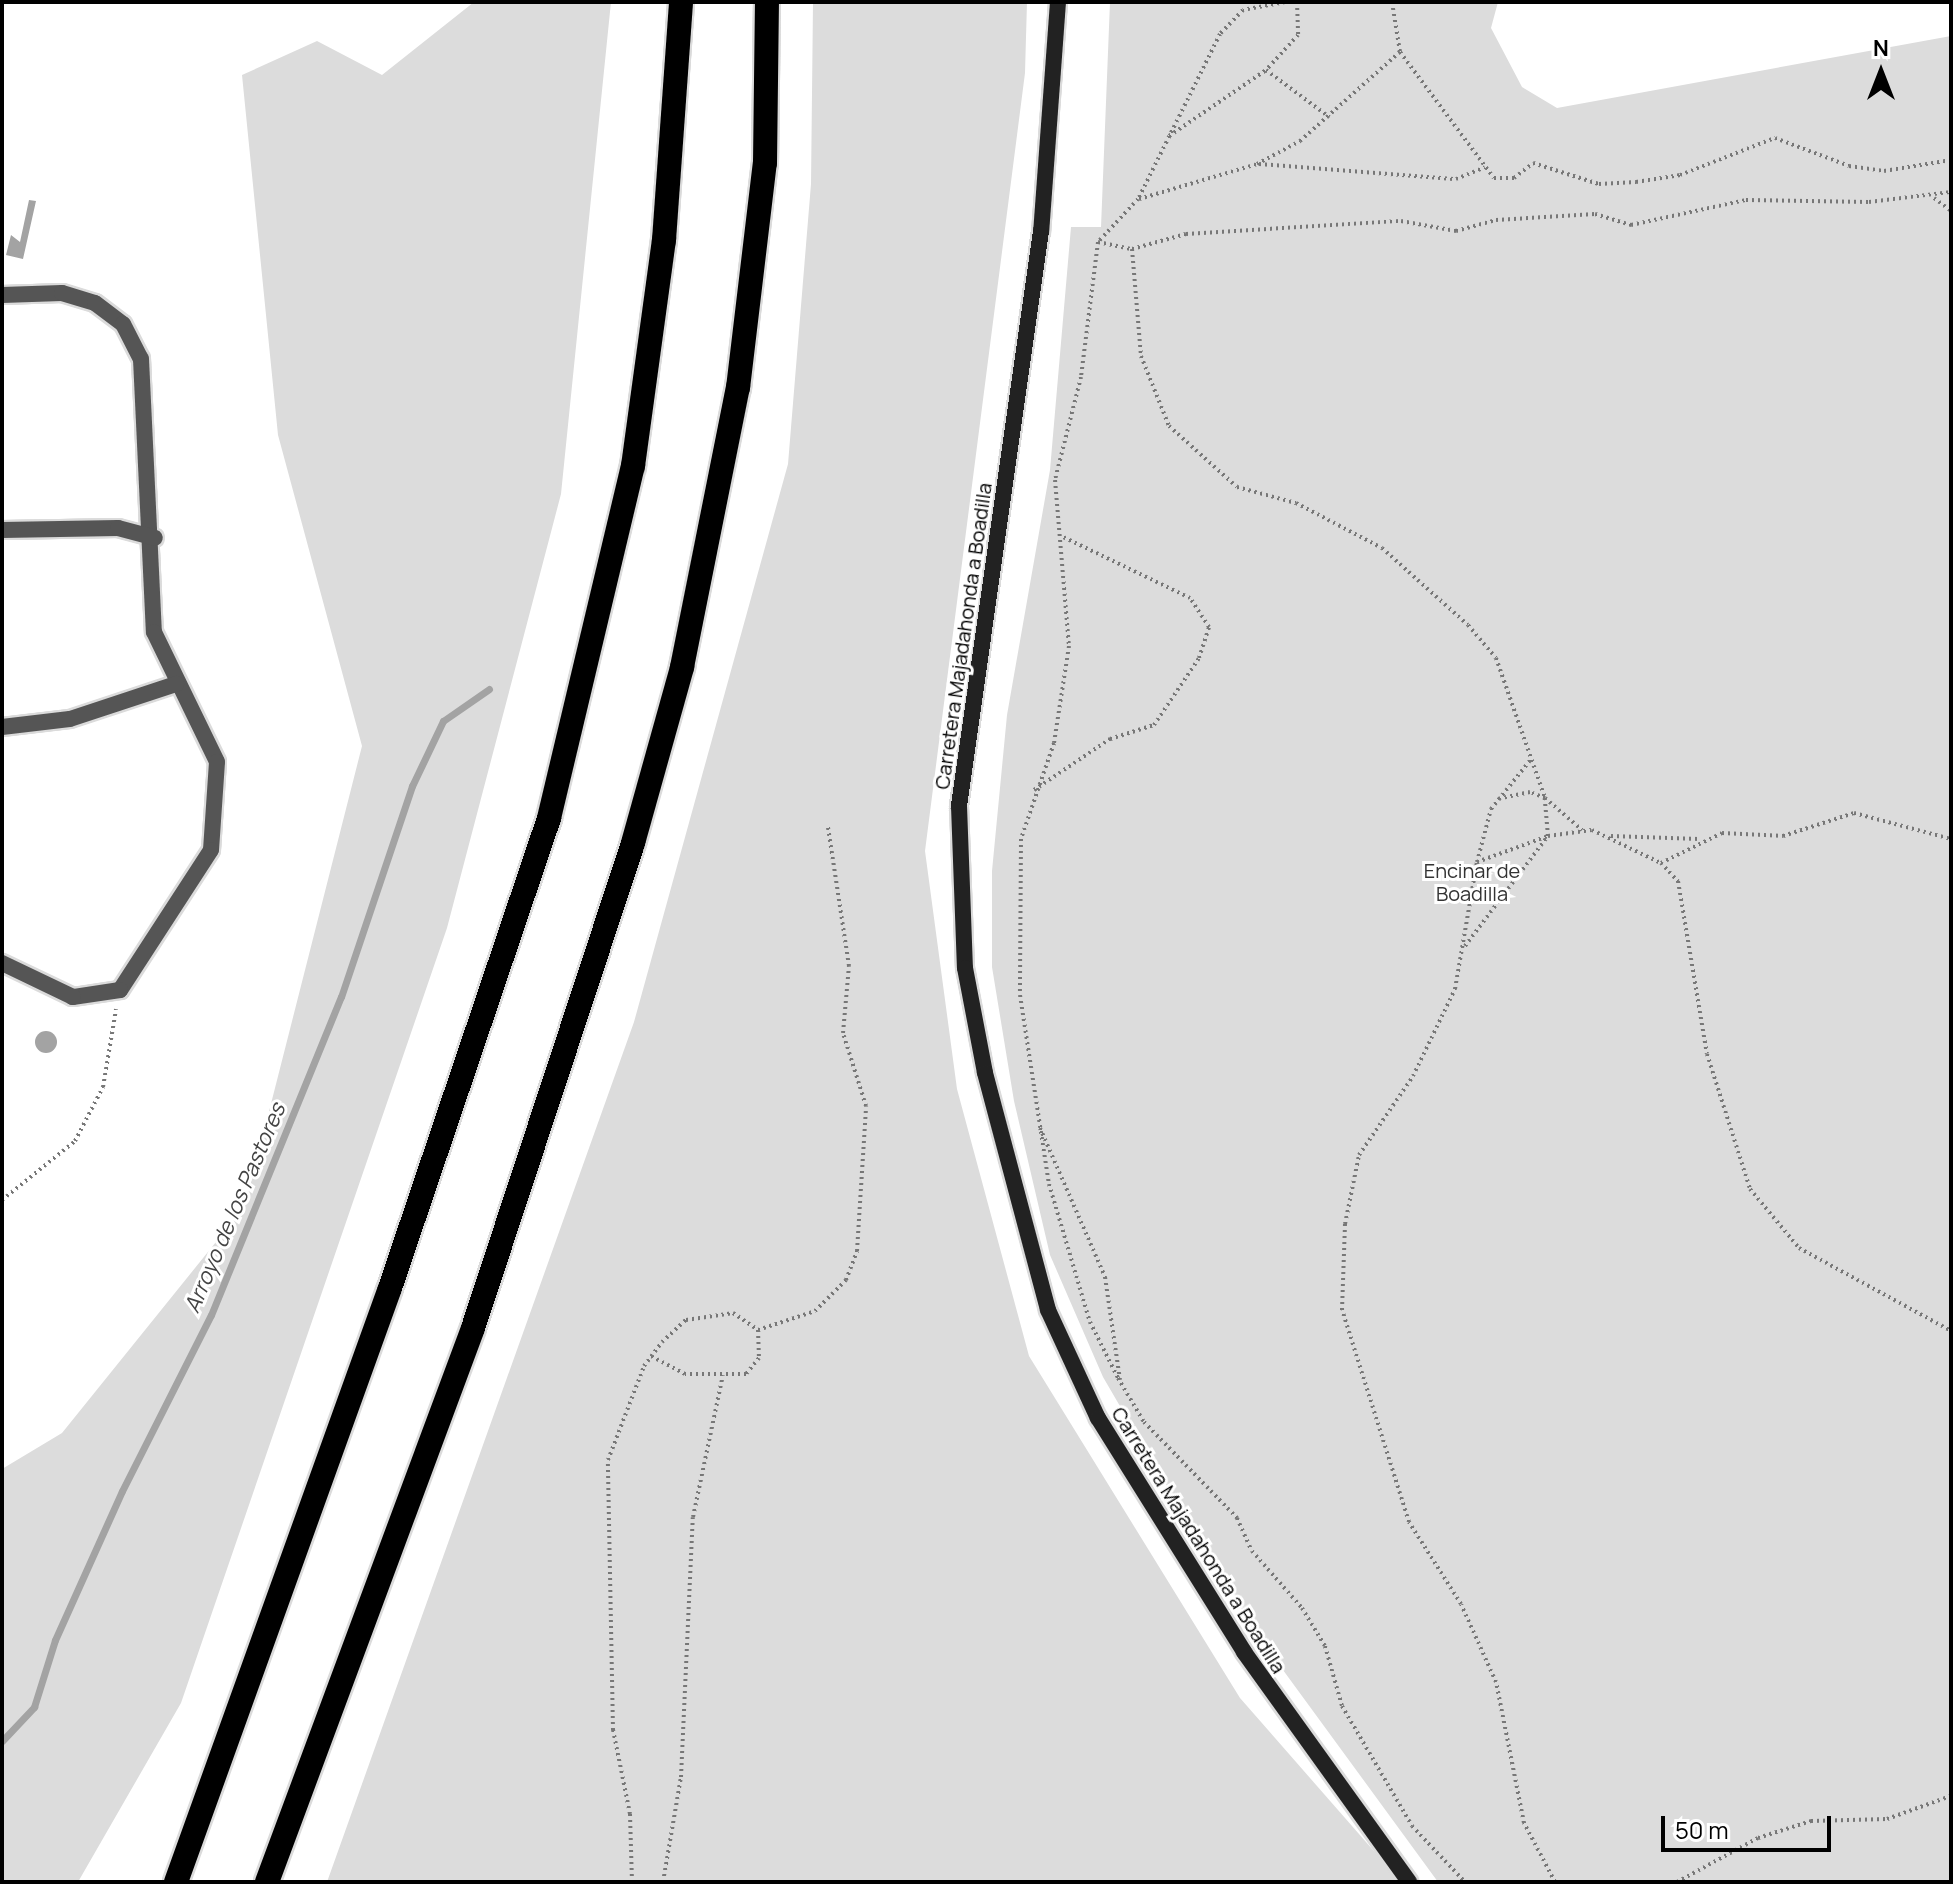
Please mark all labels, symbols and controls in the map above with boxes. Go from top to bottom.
north arrow [1841,32,1921,112]
text: N [1873,33,1889,63]
street label: Carretera Majadahonda a Boadilla [930,481,996,791]
park label: Encinar de Boadilla [1424,858,1520,905]
water label: Arroyo de los Pastores [179,1099,291,1317]
street label: Carretera Majadahonda a Boadilla [1107,1402,1291,1678]
scale bar [1665,1800,1835,1850]
text: 50 m [1675,1813,1729,1846]

